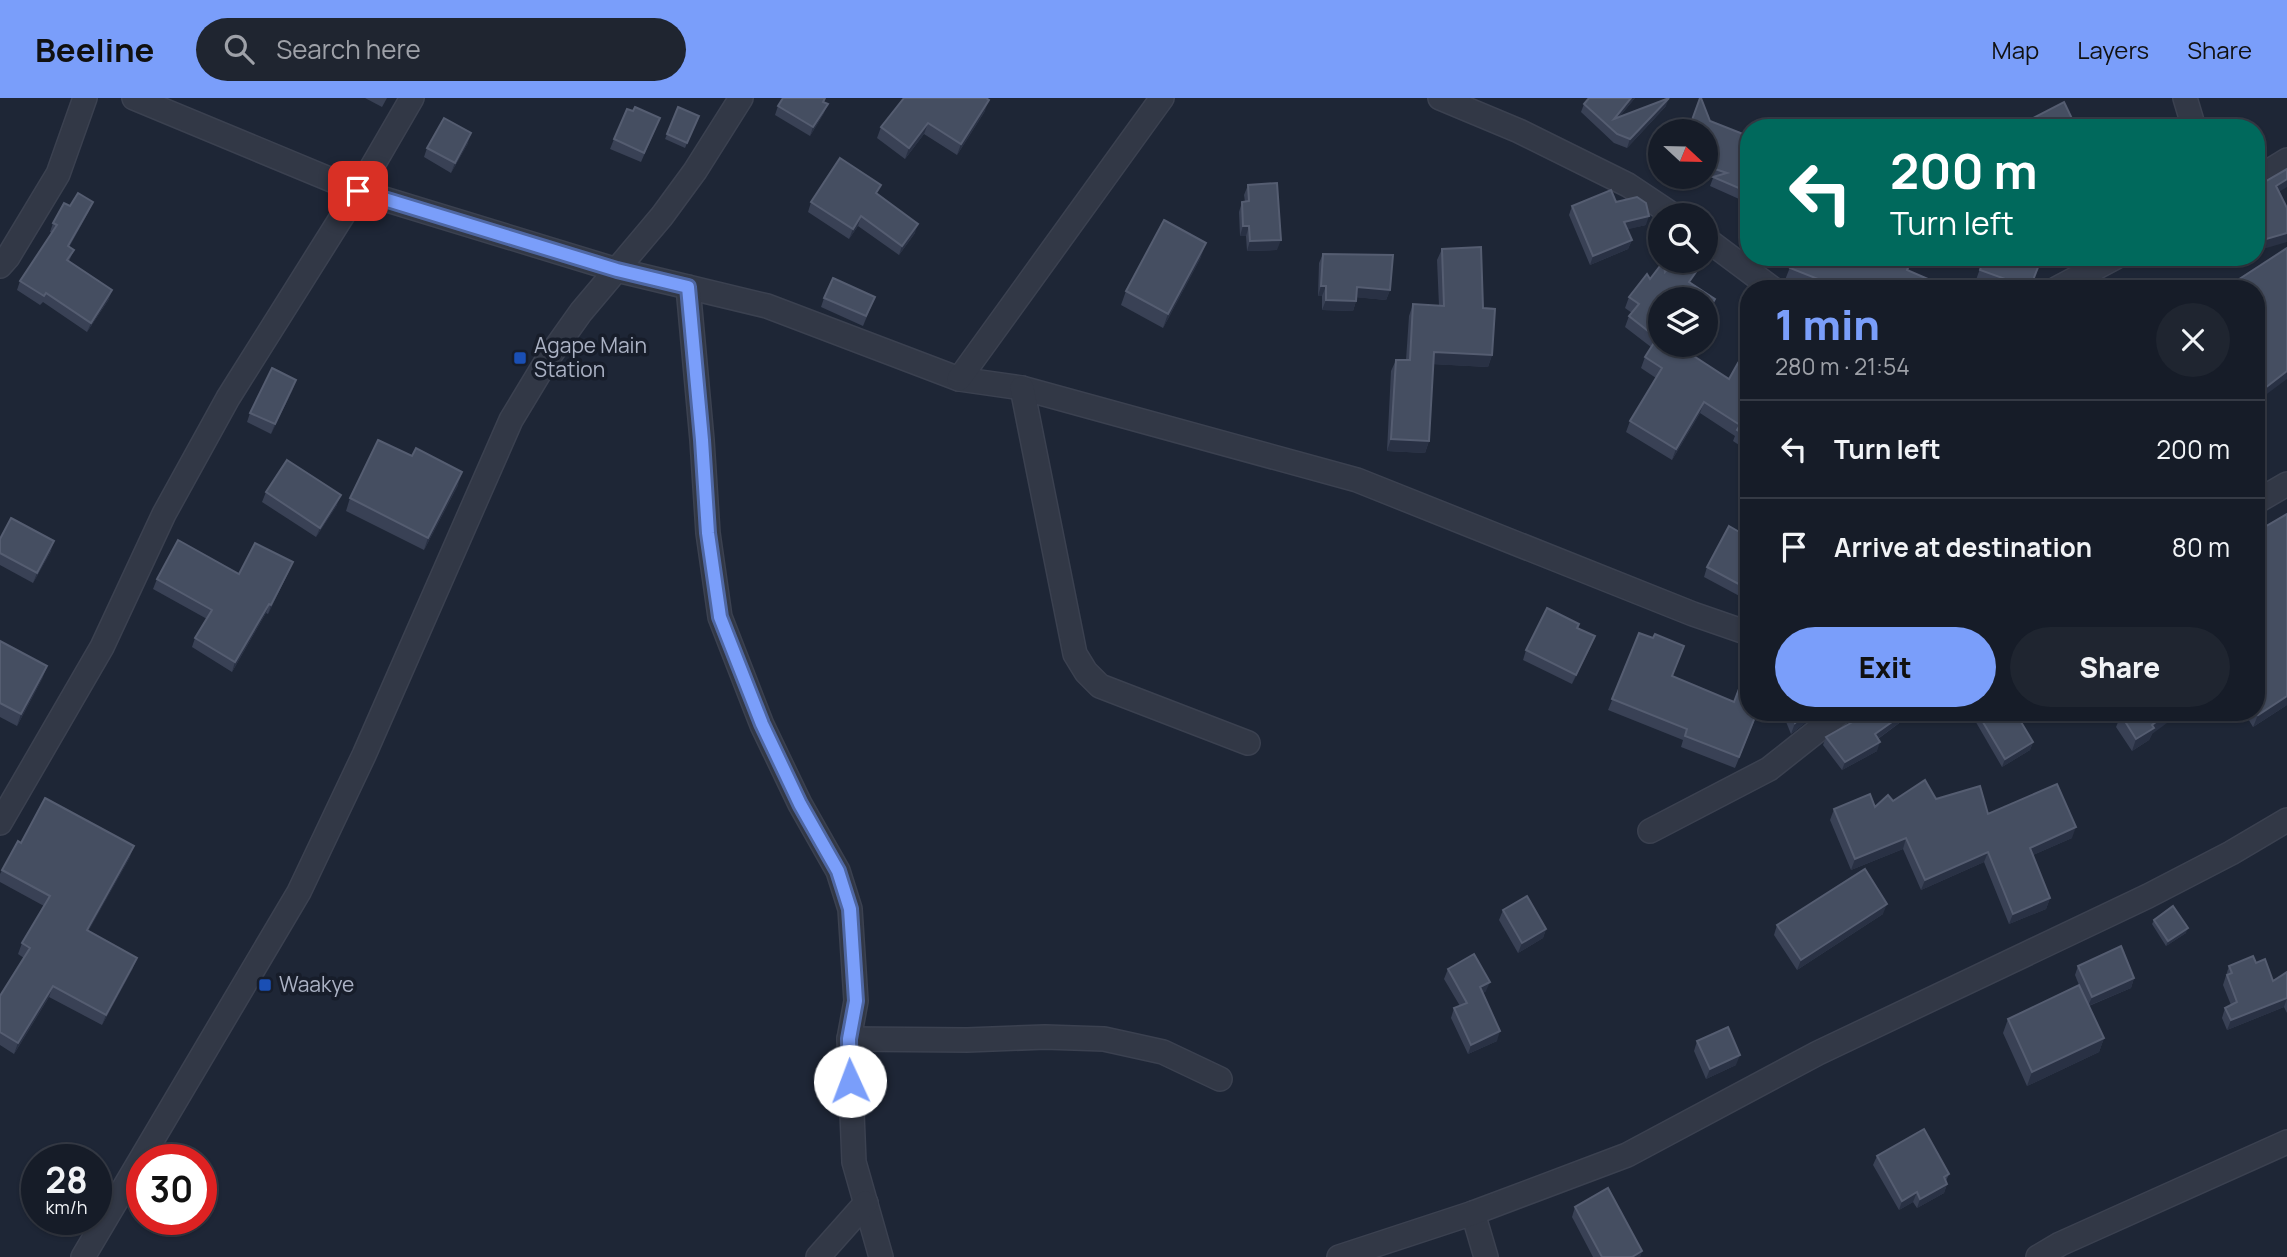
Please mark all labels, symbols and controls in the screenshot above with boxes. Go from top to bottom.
search box [196,18,686,81]
text: Beeline [35,27,154,72]
icon: search [220,30,258,68]
text: Search here [276,31,421,67]
text: Map [1992,33,2039,66]
text: Layers [2077,33,2149,66]
text: Share [2187,33,2252,66]
north arrow [1648,119,1718,189]
map controls [1648,119,1718,357]
text: 200 m [1890,137,2038,204]
icon: left [1775,147,1866,238]
pin [328,161,388,221]
icon: arrive [339,172,377,210]
text: Turn left [1890,201,2014,245]
button: search [1648,203,1718,273]
button: layers [1648,287,1718,357]
text: 1 min [1775,295,1880,353]
button: close [2156,303,2230,377]
place label: Agape Main Station [534,331,647,383]
marker: Agape Main Station [512,350,528,366]
text: 280 m · 21:54 [1775,350,1910,382]
icon: left [1775,430,1813,468]
text: Turn left [1834,431,1941,467]
text: 200 m [2156,431,2230,467]
icon: arrive [1775,528,1813,566]
text: Arrive at destination [1834,529,2092,565]
text: 80 m [2172,529,2230,565]
button: Exit [1775,627,1996,707]
button: Share [2010,627,2230,707]
place label: Waakye [279,970,354,998]
marker: Waakye [257,977,273,993]
position arrow [813,1044,887,1118]
speed limit sign: 30 [126,1144,217,1235]
text: 28 [45,1156,88,1204]
text: km/h [46,1195,87,1219]

